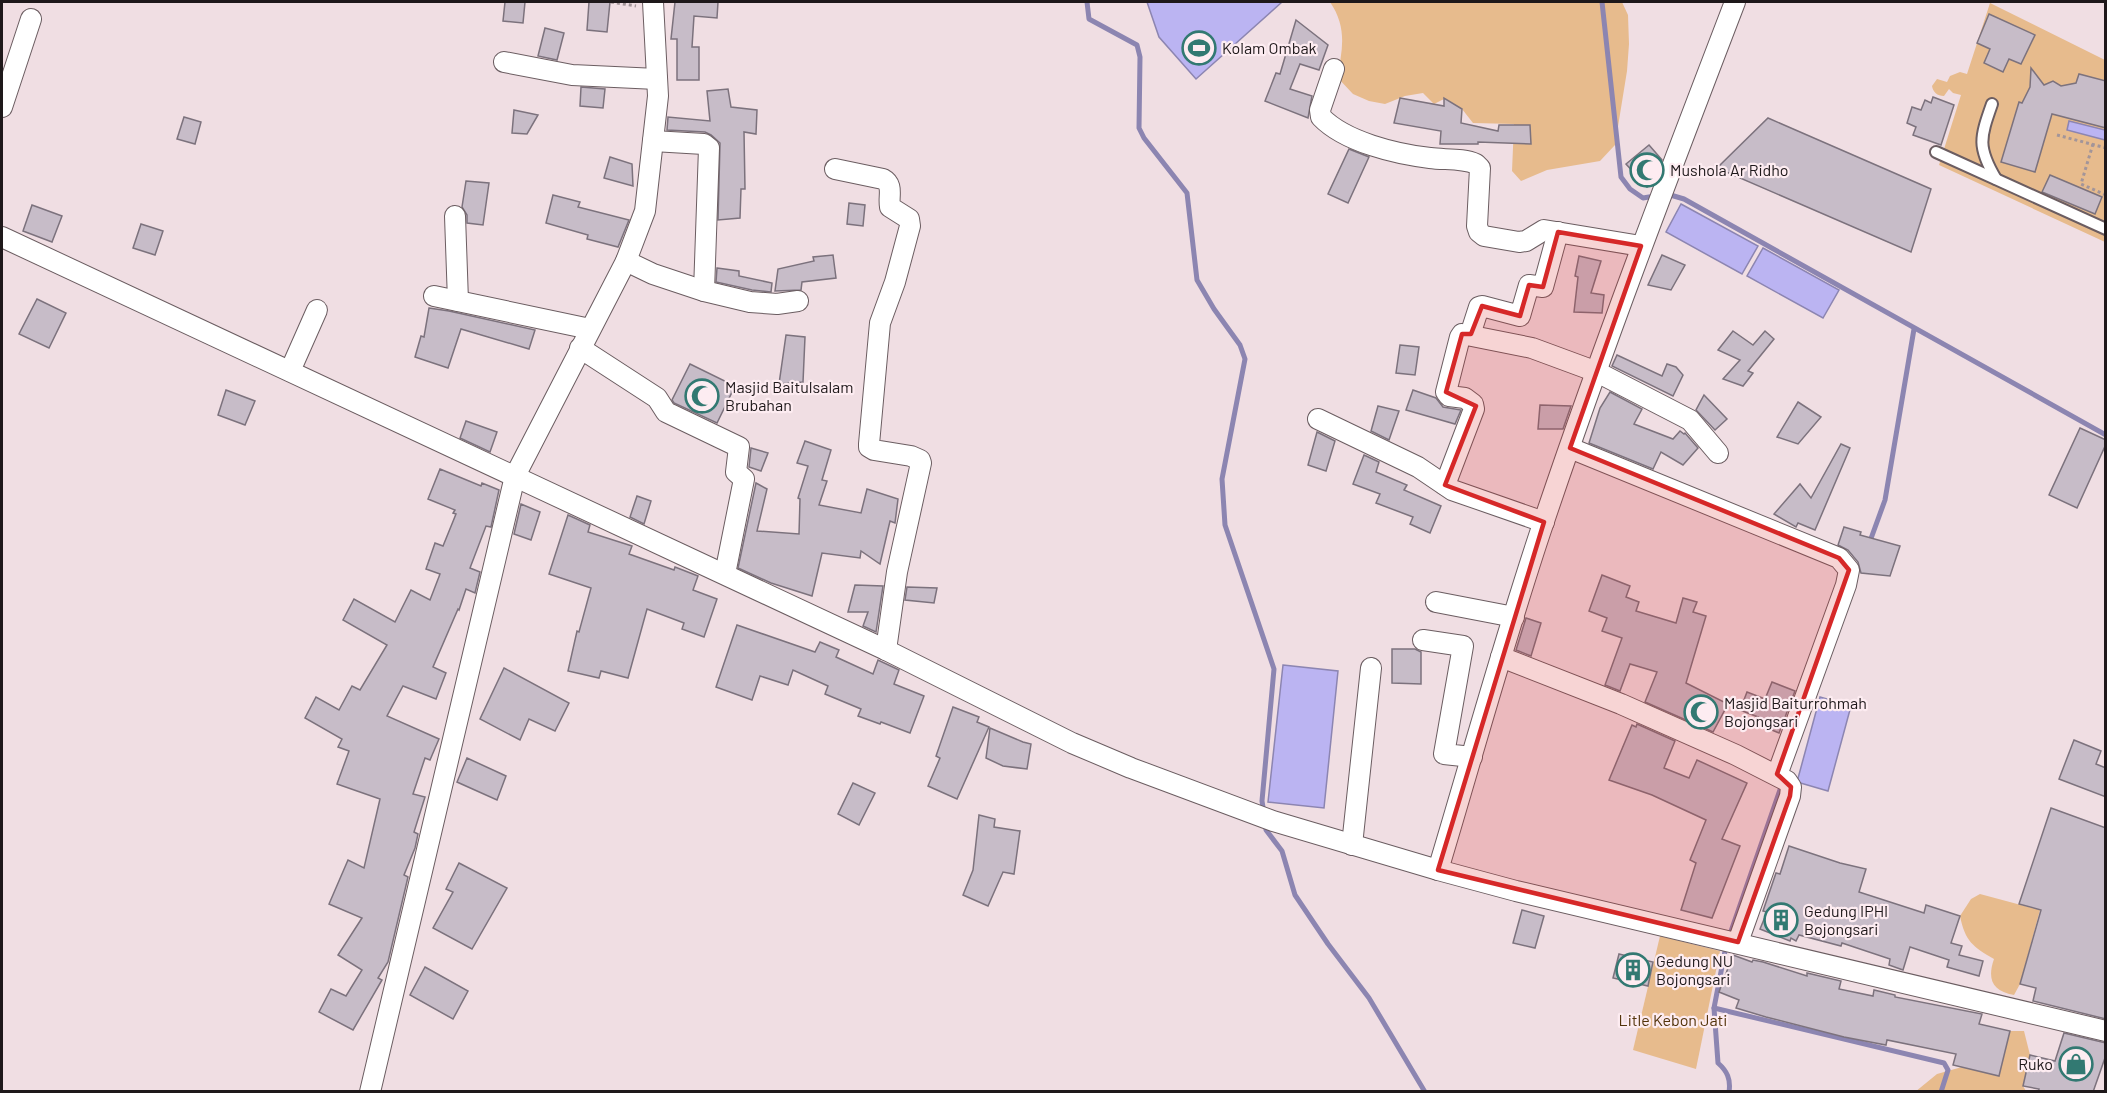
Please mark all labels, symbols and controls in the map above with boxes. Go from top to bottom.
sports icon: Kolam Ombak [1181,30,1217,66]
place label: Kolam Ombak [1222,38,1317,57]
mosque icon: Mushola Ar Ridho [1629,152,1665,188]
place label: Mushola Ar Ridho [1670,160,1789,179]
place label: Masjid Baitulsalam Brubahan [725,377,853,414]
mosque icon: Masjid Baitulsalam Brubahan [684,378,720,414]
place label: Masjid Baiturrohmah Bojongsari [1724,693,1867,730]
mosque icon: Masjid Baiturrohmah Bojongsari [1683,694,1719,730]
place label: Gedung IPHI Bojongsari [1804,901,1888,938]
building icon: Gedung IPHI Bojongsari [1763,902,1799,938]
place label: Gedung NU Bojongsari [1656,951,1733,988]
building icon: Gedung NU Bojongsari [1615,952,1651,988]
park label: Litle Kebon Jati [1619,1010,1727,1029]
shop icon: Ruko [2058,1046,2094,1082]
place label: Ruko [2018,1054,2053,1073]

